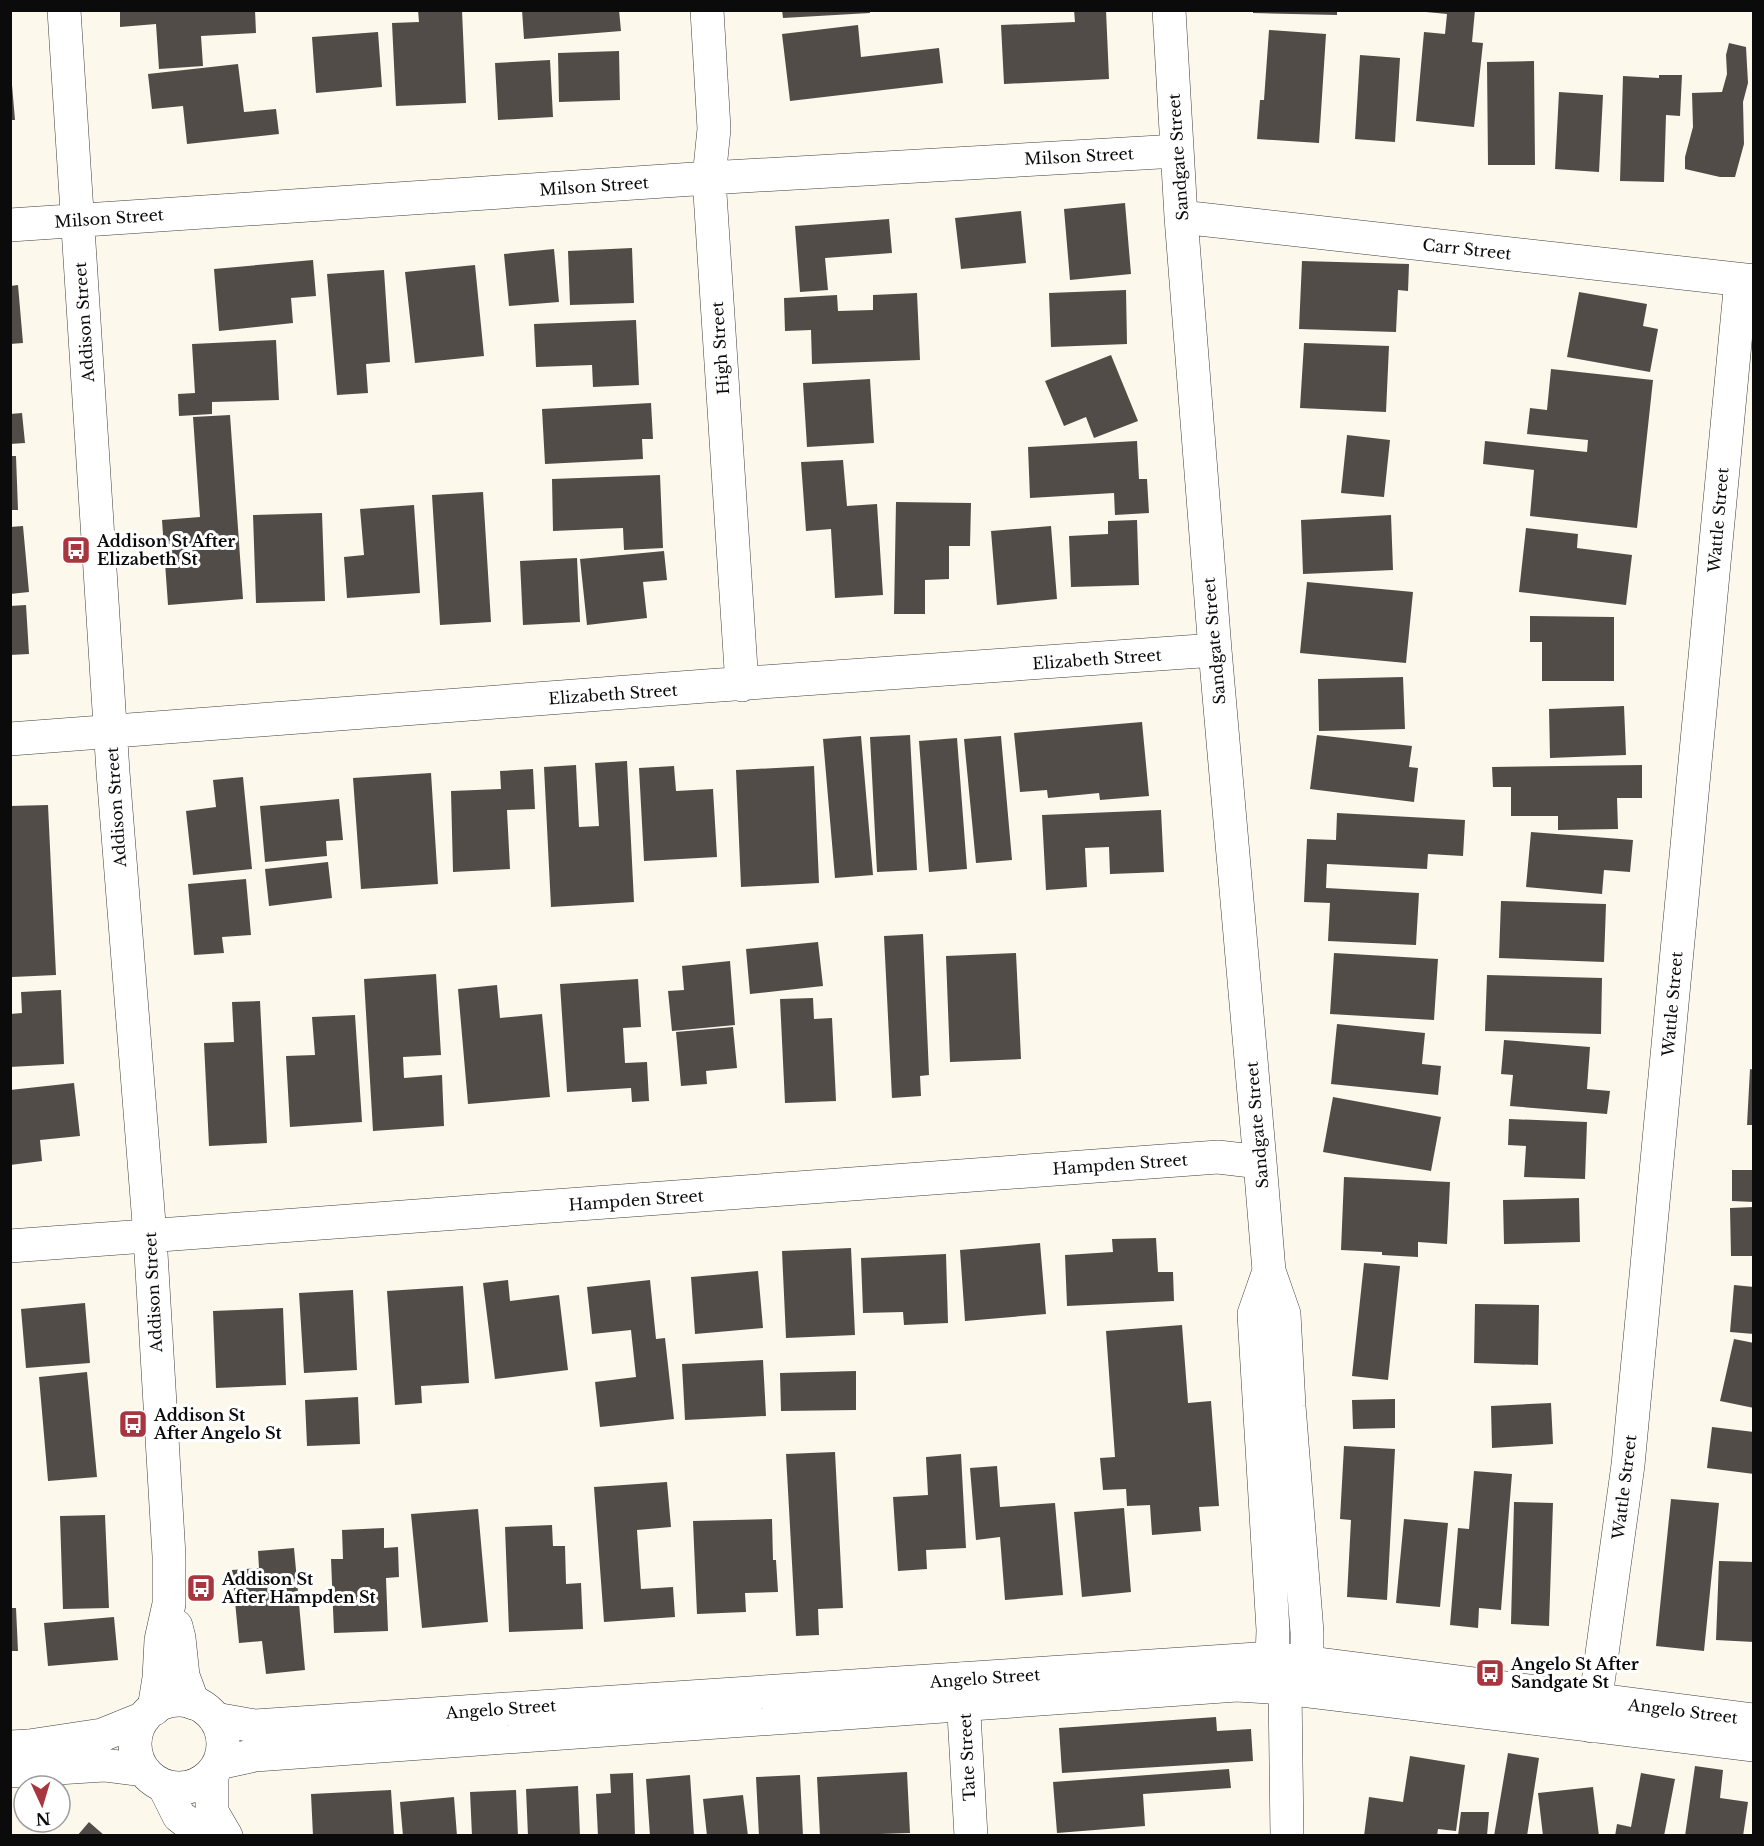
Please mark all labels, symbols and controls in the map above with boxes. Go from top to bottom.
street label: Sandgate Street [1164,93,1192,221]
street label: Milson Street [1024,143,1134,169]
street label: Milson Street [539,172,649,200]
street label: Milson Street [54,204,164,232]
street label: Carr Street [1422,234,1512,264]
street label: Addison Street [70,261,98,384]
street label: High Street [707,301,733,395]
street label: Wattle Street [1703,467,1733,574]
place label: Addison St After Elizabeth St [96,531,235,569]
bus stop icon: Addison St After Elizabeth St [60,534,92,566]
street label: Sandgate Street [1198,577,1230,705]
street label: Elizabeth Street [1032,645,1162,673]
street label: Elizabeth Street [548,680,678,708]
street label: Addison Street [102,746,130,869]
street label: Wattle Street [1657,951,1687,1058]
street label: Sandgate Street [1241,1061,1273,1189]
street label: Hampden Street [1052,1149,1188,1179]
street label: Hampden Street [568,1185,704,1215]
street label: Addison Street [140,1231,166,1354]
place label: Addison St After Angelo St [153,1405,282,1443]
bus stop icon: Addison St After Angelo St [117,1408,149,1440]
street label: Wattle Street [1608,1433,1640,1542]
place label: Addison St After Hampden St [221,1569,376,1607]
bus stop icon: Addison St After Hampden St [185,1572,217,1604]
place label: Angelo St After Sandgate St [1510,1654,1639,1692]
bus stop icon: Angelo St After Sandgate St [1474,1657,1506,1689]
street label: Angelo Street [928,1664,1041,1692]
street label: Angelo Street [1626,1694,1739,1728]
street label: Angelo Street [444,1695,557,1723]
street label: Tate Street [955,1713,979,1801]
north arrow [12,1774,72,1834]
text: N [35,1808,51,1829]

